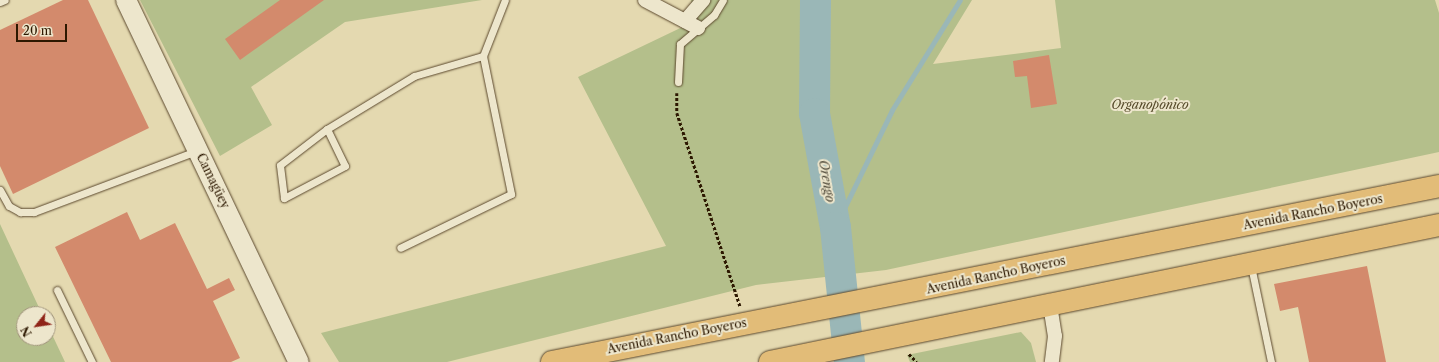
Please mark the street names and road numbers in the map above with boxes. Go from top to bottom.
street label: Camagüey [193,151,233,211]
street label: Avenida Rancho Boyeros [1242,191,1384,233]
street label: Avenida Rancho Boyeros [925,253,1067,297]
street label: Avenida Rancho Boyeros [606,315,748,357]

